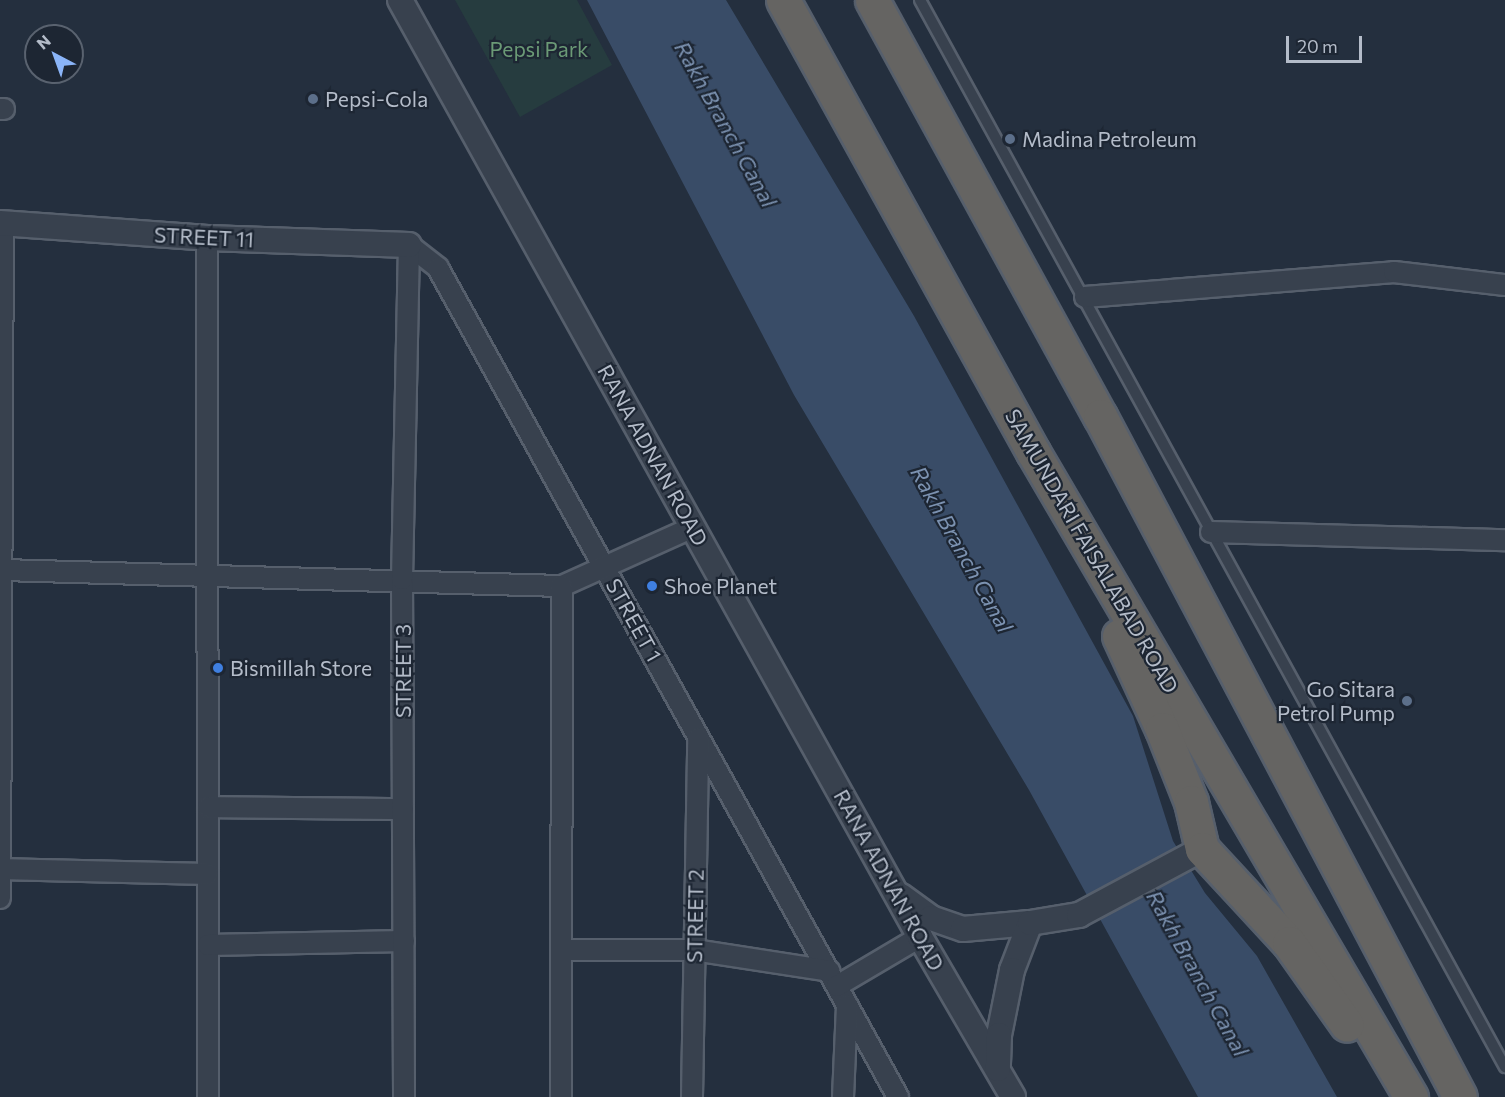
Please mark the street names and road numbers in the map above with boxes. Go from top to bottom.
street label: STREET 11 [153,222,255,252]
street label: RANA ADNAN ROAD [593,360,713,550]
street label: SAMUNDARI FAISALABAD ROAD [1000,405,1184,697]
street label: STREET 1 [601,574,667,666]
street label: STREET 3 [390,624,416,718]
street label: RANA ADNAN ROAD [829,785,949,975]
street label: STREET 2 [682,869,708,963]

